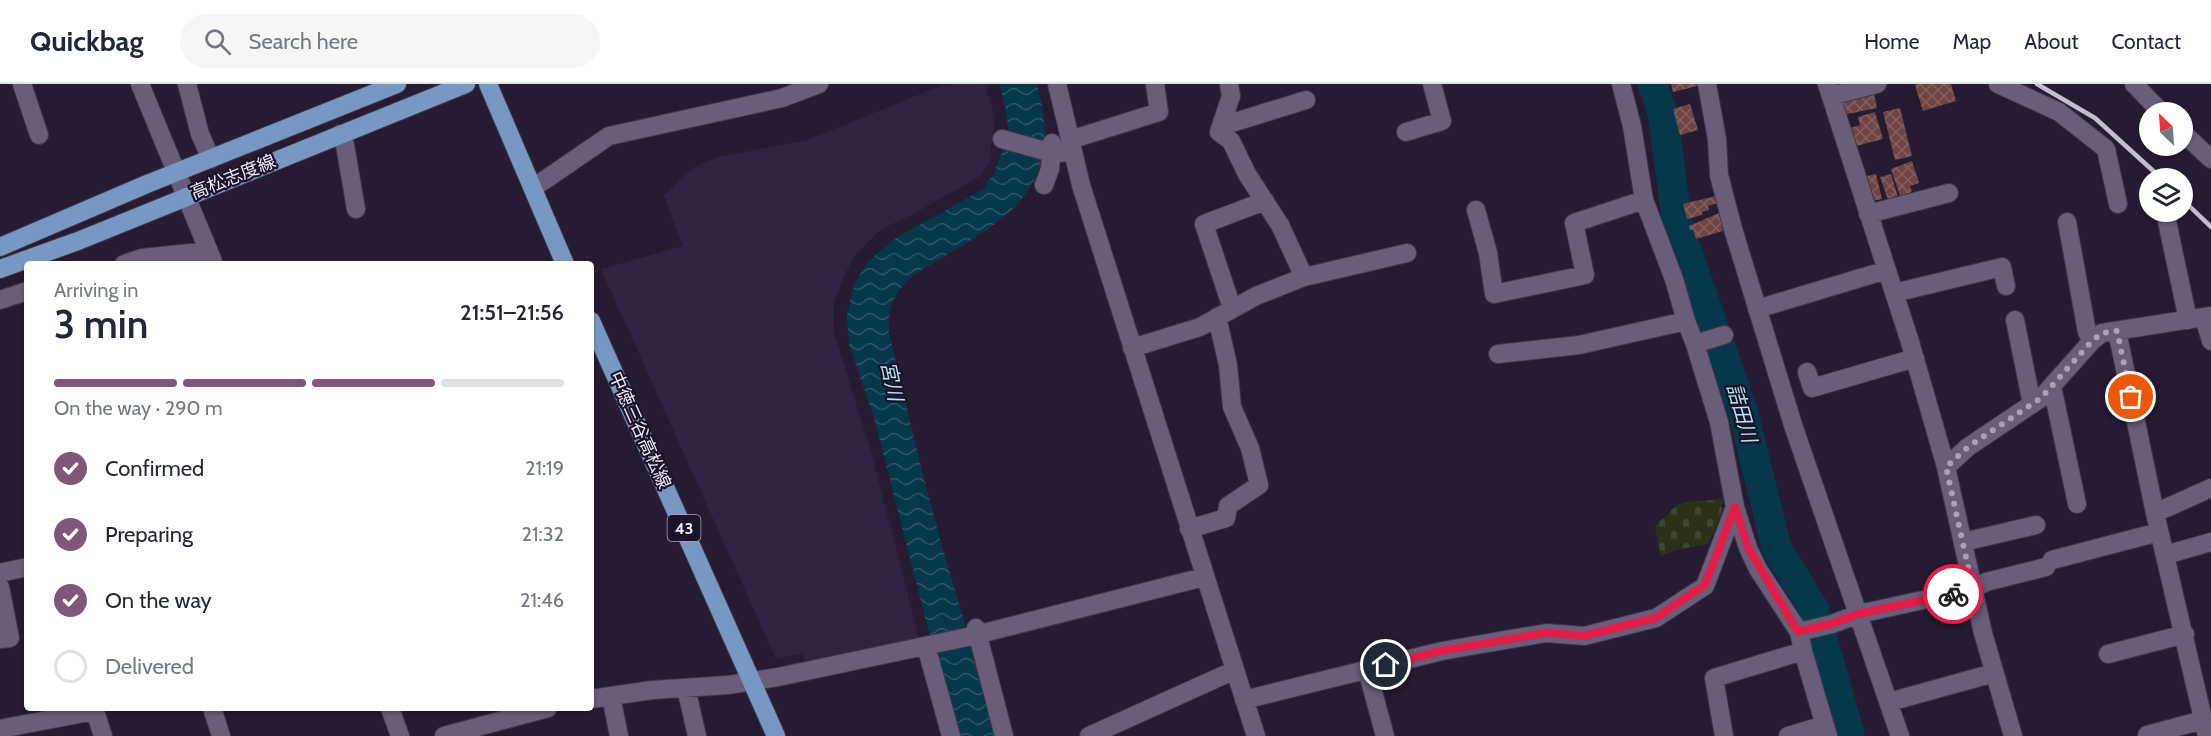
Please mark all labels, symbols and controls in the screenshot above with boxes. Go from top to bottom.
search box [180,14,600,68]
text: Quickbag [30,24,144,58]
icon: search [201,25,234,58]
text: Search here [249,28,358,55]
text: Home [1864,29,1920,54]
text: Map [1953,29,1991,54]
text: About [2024,29,2078,54]
text: Contact [2111,29,2181,54]
north arrow [2139,102,2193,156]
map controls [2139,102,2193,222]
street label: 高松志度線 [187,150,279,204]
button: layers [2139,168,2193,222]
text: Arriving in [54,278,138,302]
text: 21:51–21:56 [460,299,564,326]
text: 3 min [54,300,148,348]
water label: 宮川 [876,359,908,405]
street label: 中徳三谷高松線 [604,368,676,492]
pin [2105,371,2156,422]
icon: bag [2114,380,2147,413]
water label: 詰田川 [1722,381,1762,447]
text: On the way · 290 m [54,396,223,420]
icon: check [54,452,87,485]
text: Confirmed [105,455,204,482]
text: 21:19 [525,456,564,480]
road number: 43 [668,515,700,541]
icon: check [54,518,87,551]
text: Preparing [105,521,193,548]
text: 21:32 [522,522,564,546]
courier [1923,564,1983,624]
icon: bike [1937,578,1970,611]
icon: check [54,584,87,617]
text: On the way [105,587,212,614]
text: 21:46 [520,588,564,612]
pin [1360,639,1411,690]
icon: home [1369,648,1402,681]
text: Delivered [105,653,194,680]

